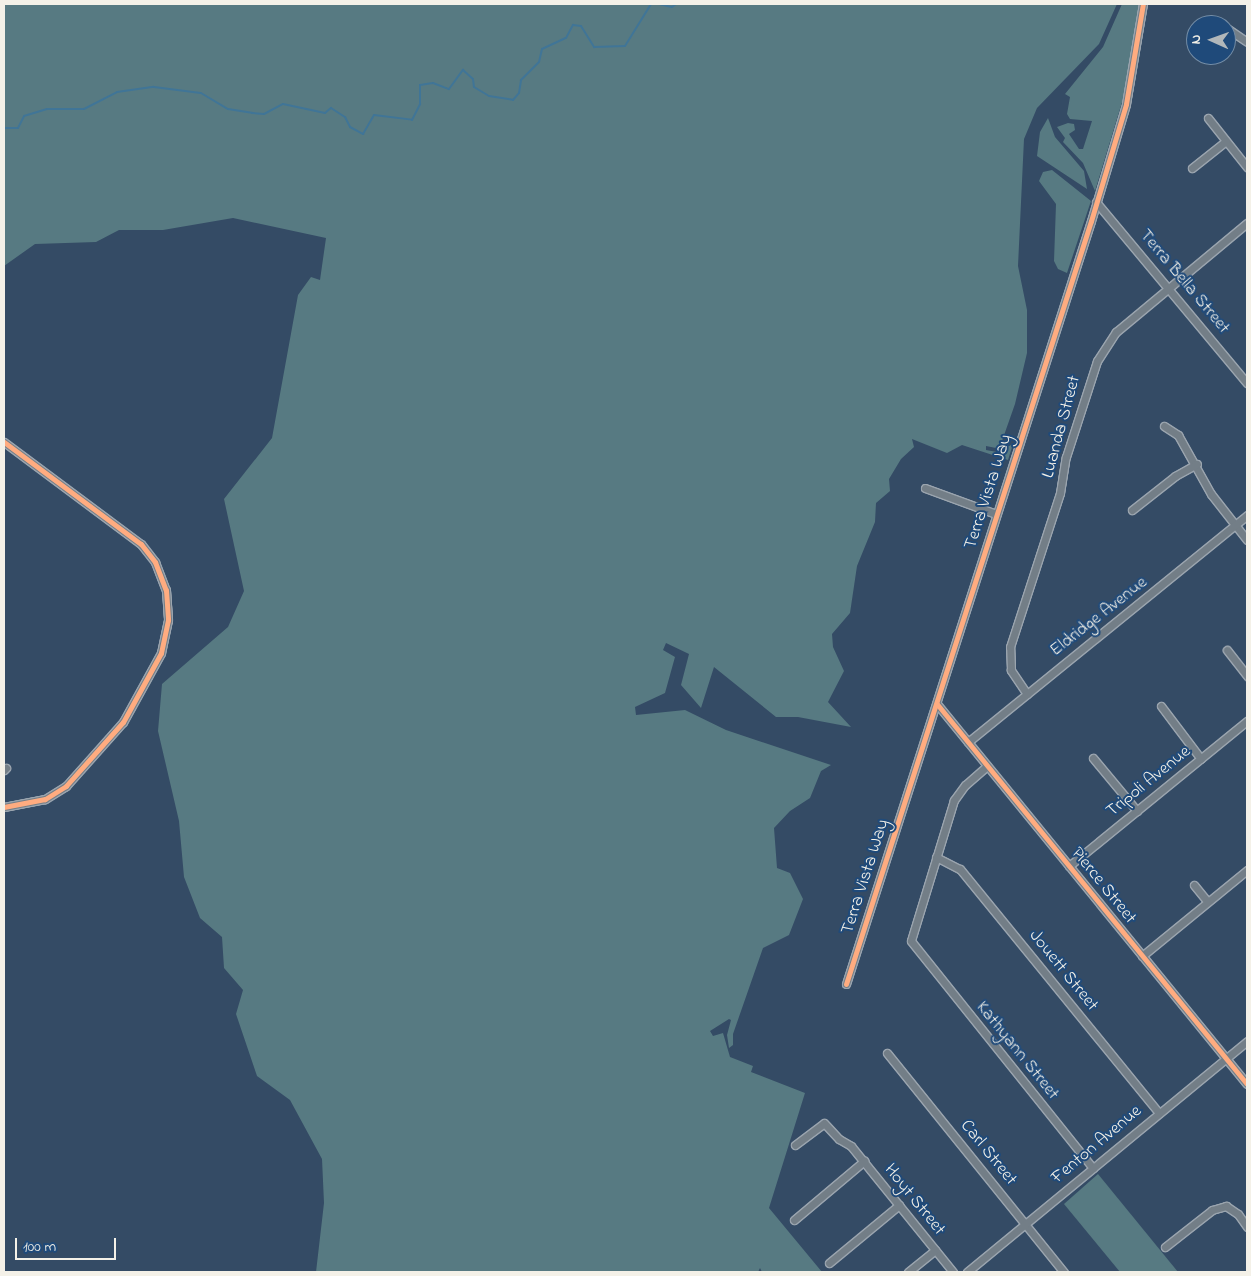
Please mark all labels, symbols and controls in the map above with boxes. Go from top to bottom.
north arrow [1186,15,1236,65]
text: N [1186,34,1207,45]
street label: Terra Bella Street [1134,225,1234,339]
street label: Luanda Street [1038,373,1086,481]
street label: Terra Vista Way [960,432,1018,552]
street label: Eldridge Avenue [1046,572,1152,662]
street label: Tripoli Avenue [1102,741,1196,823]
street label: Terra Vista Way [837,817,895,937]
street label: Pierce Street [1066,843,1140,929]
street label: Jouett Street [1024,926,1102,1016]
street label: Kathyann Street [971,997,1063,1105]
street label: Fenton Avenue [1047,1101,1147,1189]
street label: Carl Street [955,1116,1021,1190]
street label: Hoyt Street [879,1160,949,1240]
scale bar [18,1228,119,1260]
text: 100 m [23,1236,56,1258]

